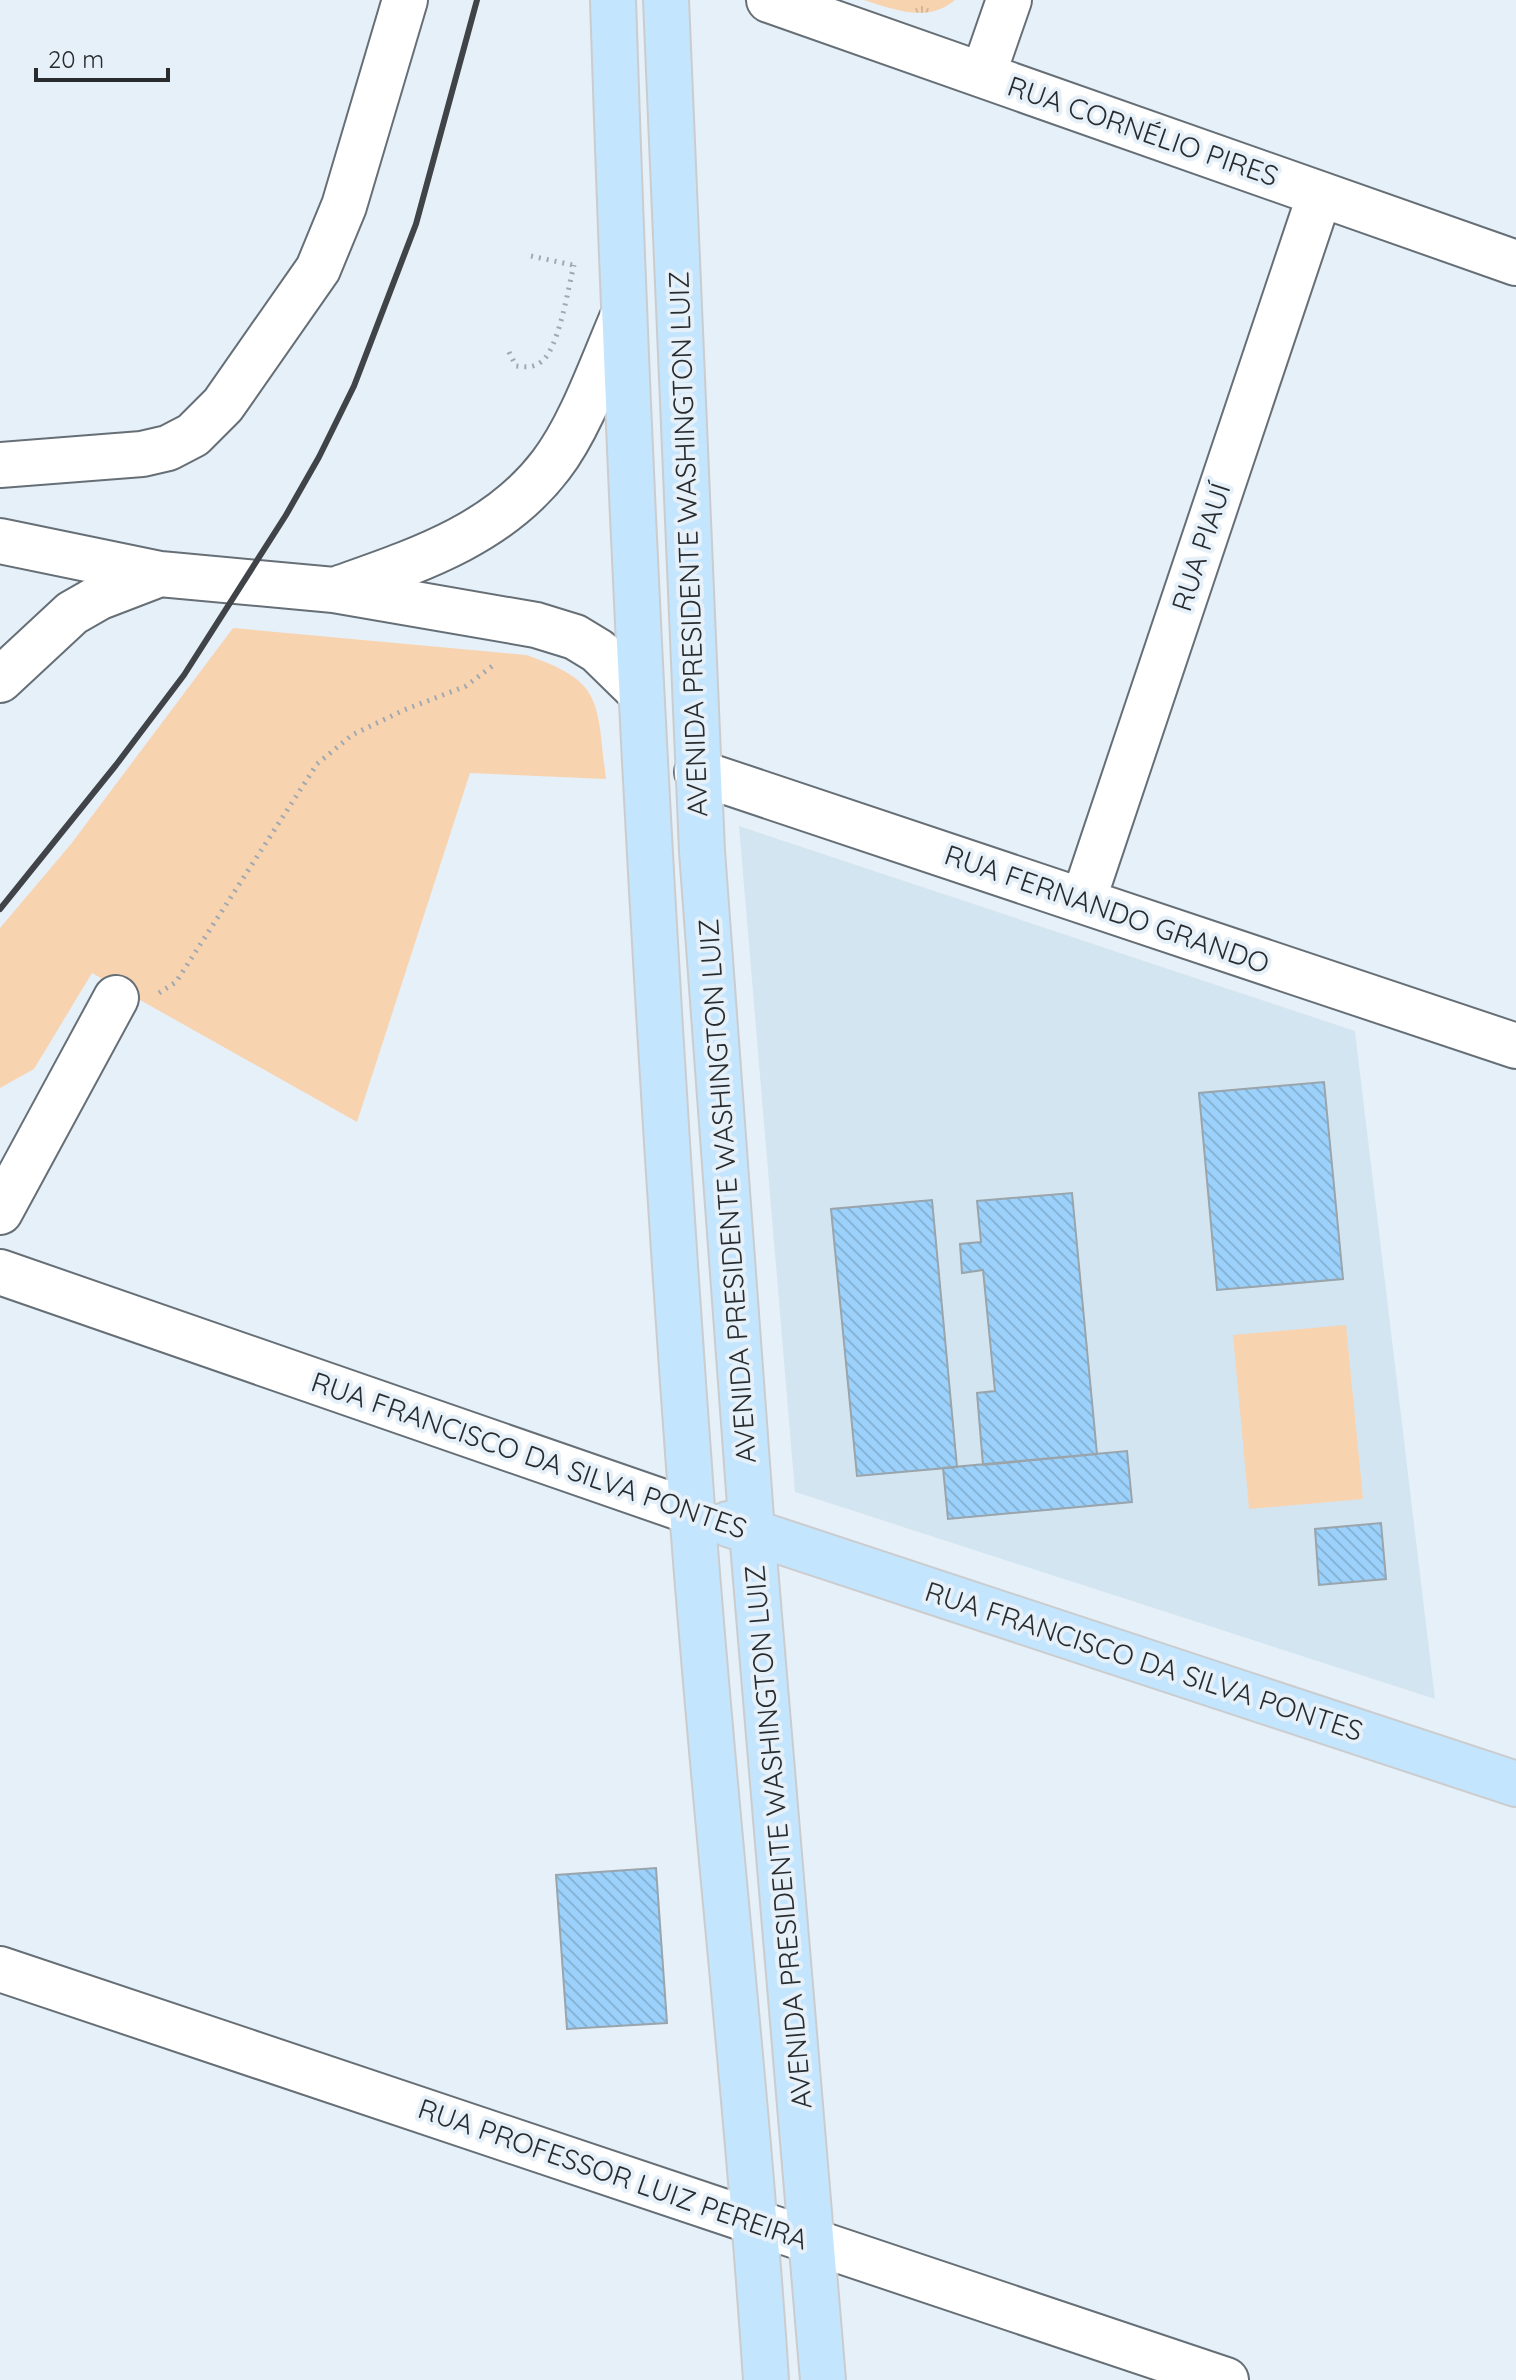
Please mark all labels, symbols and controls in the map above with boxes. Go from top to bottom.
scale bar [36,32,168,82]
text: 20 m [48,44,104,74]
street label: RUA CORNÉLIO PIRES [1003,68,1283,193]
street label: AVENIDA PRESIDENTE WASHINGTON LUIZ [660,271,715,817]
street label: RUA PIAUÍ [1163,477,1238,615]
street label: RUA FERNANDO GRANDO [940,836,1274,981]
street label: AVENIDA PRESIDENTE WASHINGTON LUIZ [690,918,763,1465]
street label: RUA FRANCISCO DA SILVA PONTES [307,1363,751,1546]
street label: AVENIDA PRESIDENTE WASHINGTON LUIZ [736,1564,819,2110]
street label: RUA FRANCISCO DA SILVA PONTES [921,1573,1367,1748]
street label: RUA PROFESSOR LUIZ PEREIRA [414,2090,813,2257]

